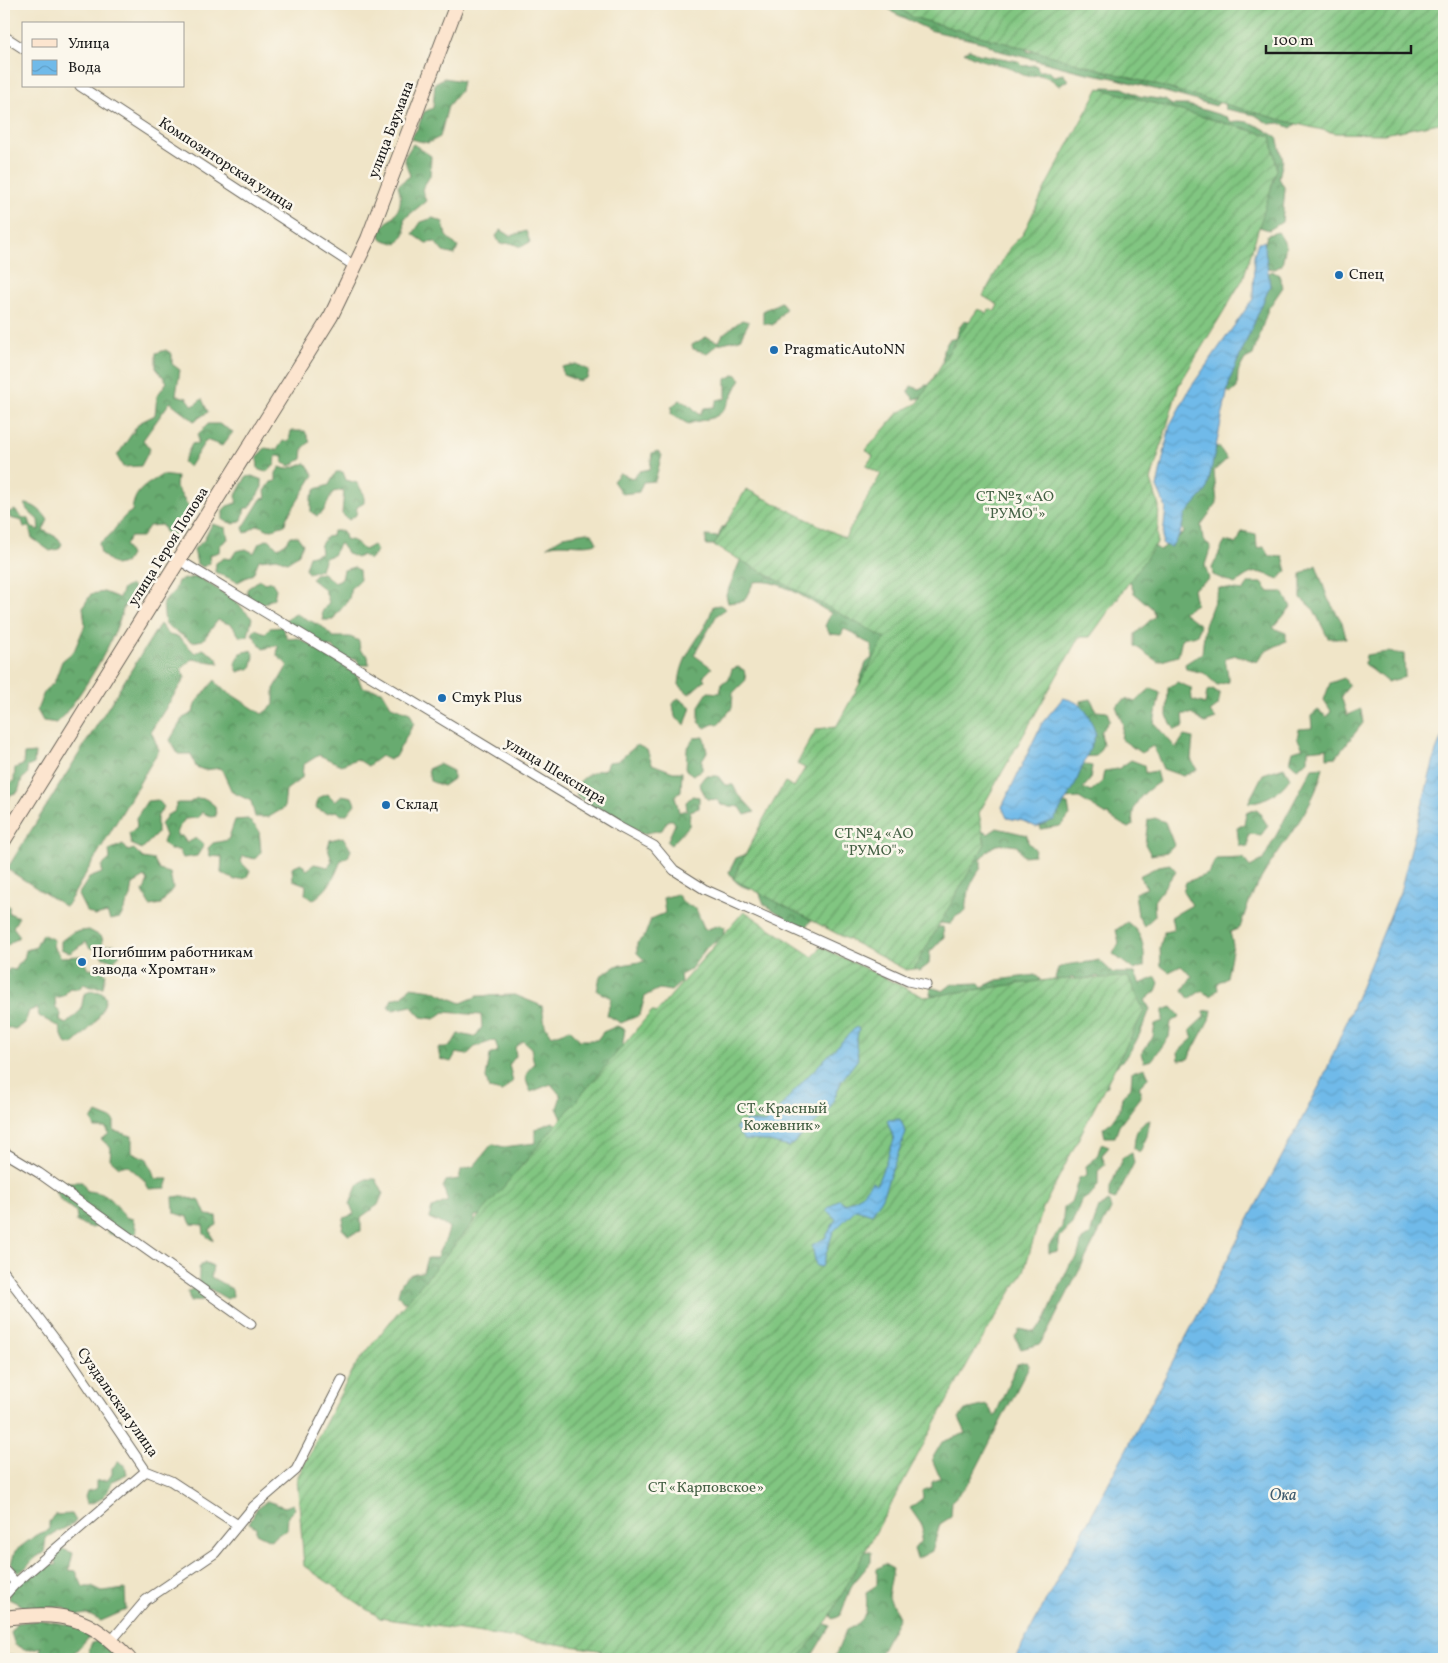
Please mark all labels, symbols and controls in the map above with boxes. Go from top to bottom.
legend [22,22,185,88]
scale bar [1266,22,1410,54]
text: 100 m [1273,31,1313,52]
text: Улица [68,34,110,55]
text: Вода [68,58,101,79]
street label: улица Баумана [364,78,420,182]
street label: Композиторская улица [154,113,298,217]
place label: Спец [1349,265,1385,286]
marker: Спец [1333,269,1345,281]
place label: PragmaticAutoNN [784,340,905,361]
marker: PragmaticAutoNN [768,344,780,356]
street label: улица Героя Попова [124,483,214,611]
park label: СТ №3 «АО "РУМО"» [976,487,1054,525]
place label: Cmyk Plus [452,688,522,709]
marker: Cmyk Plus [436,692,448,704]
street label: улица Шекспира [500,733,610,811]
place label: Склад [396,795,438,816]
marker: Склад [380,799,392,811]
park label: СТ №4 «АО "РУМО"» [834,824,914,862]
place label: Погибшим работникам завода «Хромтан» [92,943,253,981]
marker: Погибшим работникам завода «Хромтан» [76,956,88,968]
park label: СТ «Красный Кожевник» [737,1099,827,1137]
street label: Суздальская улица [71,1344,163,1462]
park label: СТ «Карповское» [648,1478,764,1499]
water label: Ока [1270,1485,1297,1507]

